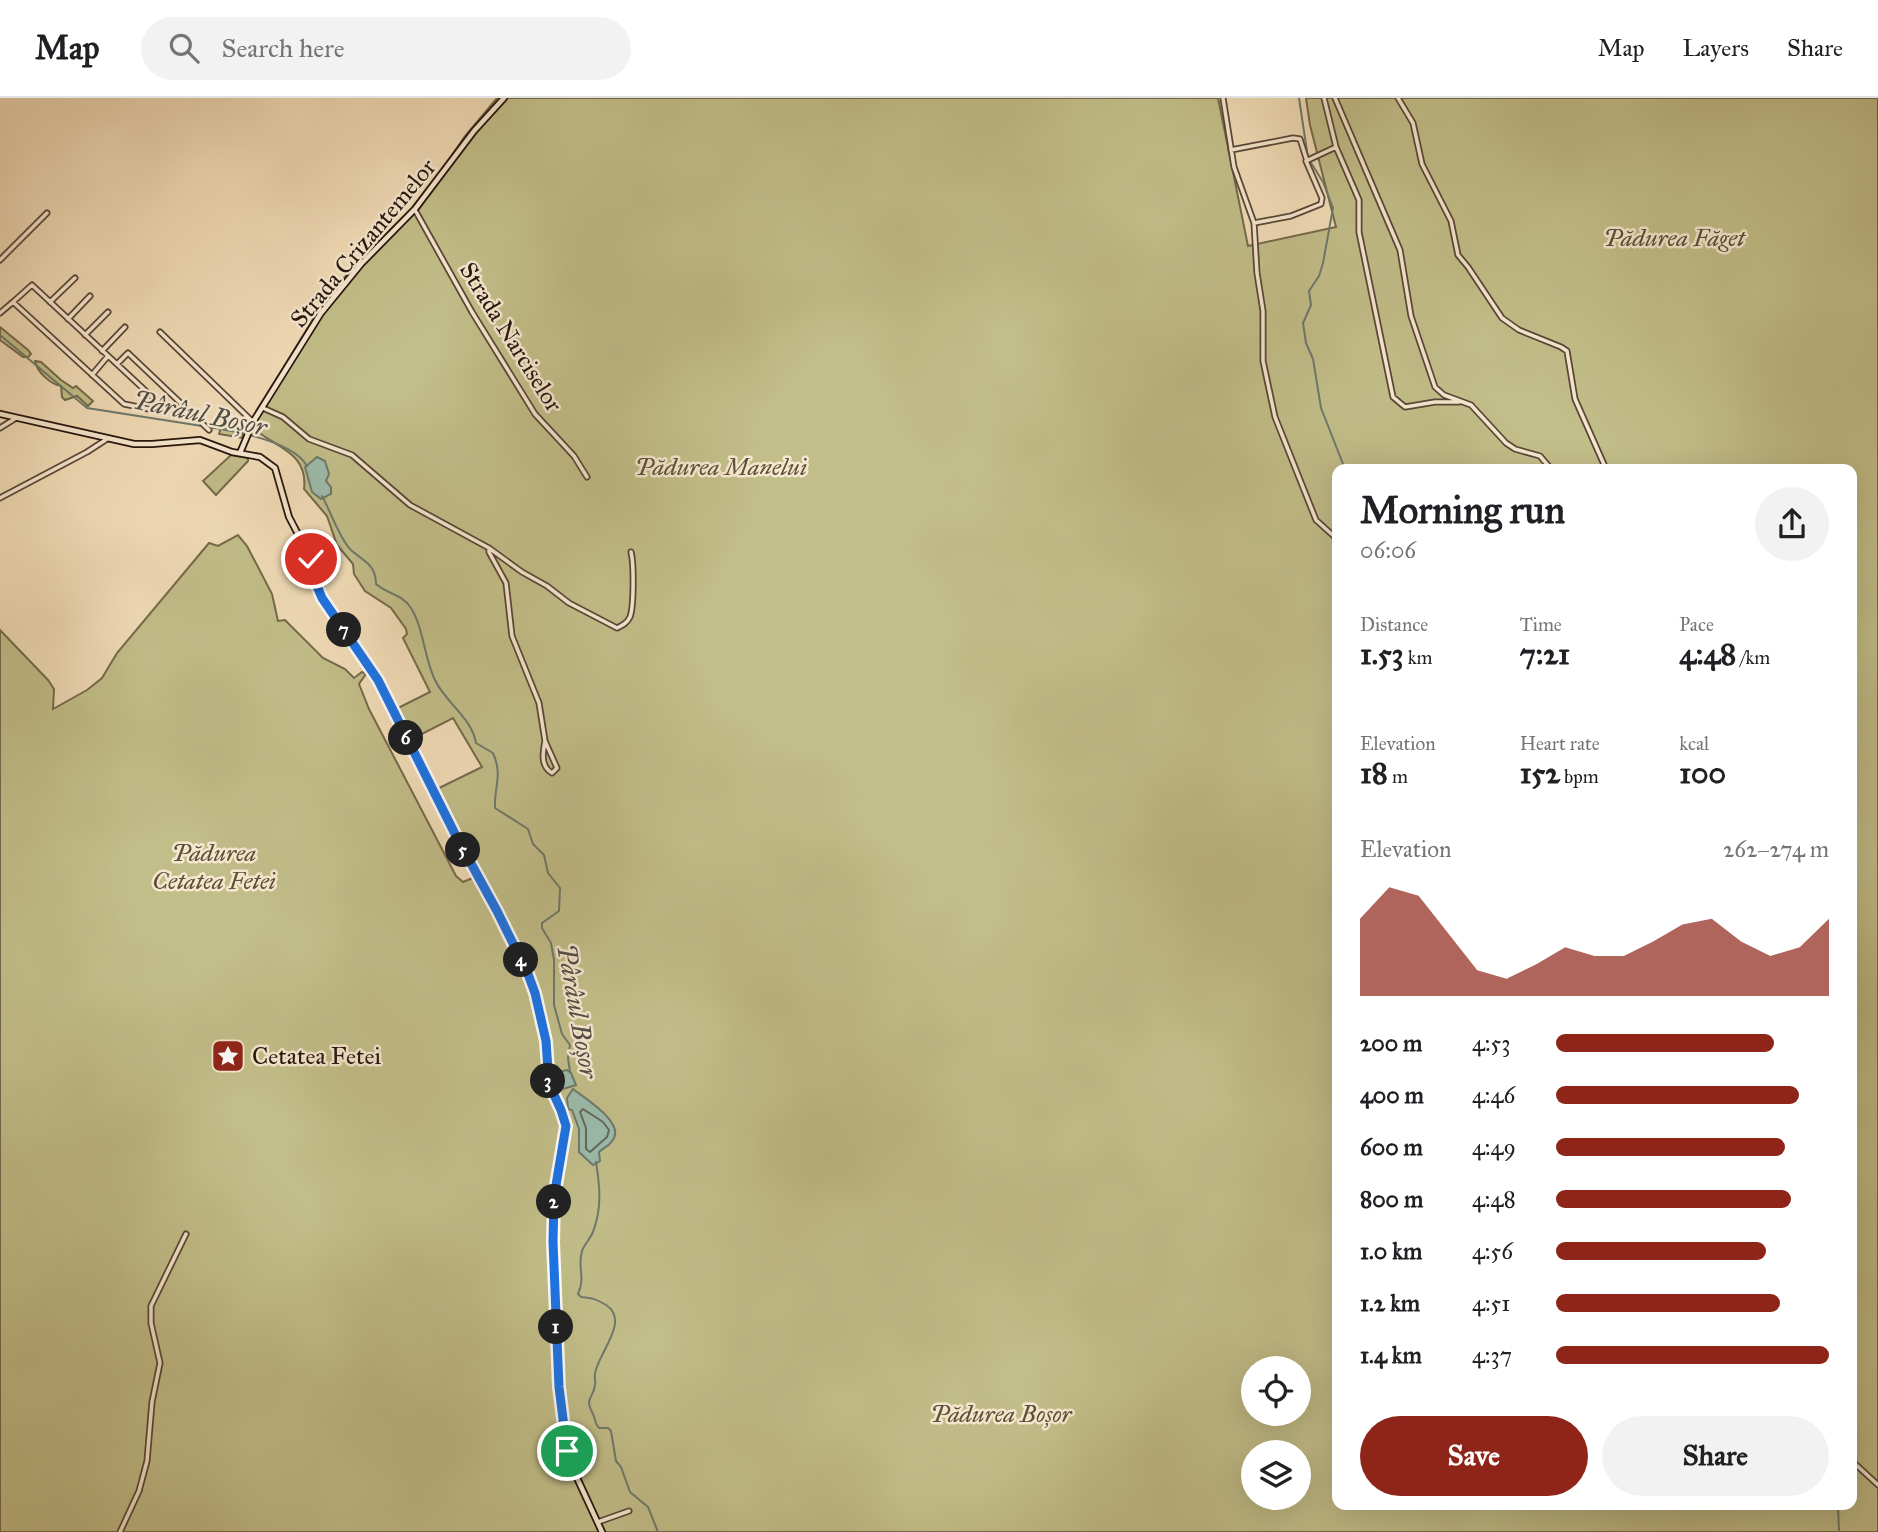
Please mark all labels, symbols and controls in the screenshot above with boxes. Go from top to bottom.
search box [141,17,631,80]
text: Map [35,28,99,68]
icon: search [165,29,203,67]
text: Search here [221,32,345,64]
text: Map [1598,33,1645,63]
text: Layers [1683,33,1749,63]
text: Share [1787,33,1843,63]
street label: Strada Crizantemelor [284,153,442,333]
park label: Pădurea Făget [1603,223,1746,253]
street label: Strada Narciselor [453,257,569,417]
water label: Pârâul Boșor [130,383,271,443]
park label: Pădurea Manelui [635,452,807,482]
text: Morning run [1360,487,1565,533]
button: share [1755,487,1829,561]
pin [281,529,341,589]
text: 06:06 [1360,536,1416,564]
icon: check [292,540,330,578]
pin: 7 [326,612,362,648]
text: Distance [1360,613,1428,636]
text: Time [1520,613,1562,636]
text: Pace [1679,613,1714,636]
text: 7 [338,618,349,641]
text: 1.53 [1360,636,1404,672]
text: 7:21 [1520,636,1570,672]
text: 4:48 [1679,636,1736,672]
text: km [1404,646,1433,669]
text: /km [1736,646,1770,669]
pin: 6 [388,720,424,756]
text: 6 [401,726,410,749]
text: Elevation [1360,732,1435,755]
text: Heart rate [1520,732,1600,755]
text: kcal [1679,732,1709,755]
text: 18 [1360,755,1388,791]
text: 152 [1520,755,1560,791]
text: 100 [1679,755,1726,791]
text: m [1388,765,1408,788]
text: bpm [1560,765,1599,788]
pin: 5 [446,832,480,868]
text: Elevation [1360,835,1451,863]
text: 262–274 m [1723,835,1829,863]
park label: Pădurea Cetatea Fetei [152,838,276,896]
text: 5 [458,838,467,861]
water label: Pârâul Boșor [550,941,606,1082]
pin: 4 [504,942,538,978]
text: 4 [515,948,526,971]
text: 200 m [1360,1029,1422,1057]
text: 4:53 [1472,1029,1511,1057]
place icon: Cetatea Fetei [209,1037,247,1075]
place label: Cetatea Fetei [252,1041,381,1071]
pin: 3 [530,1063,566,1098]
text: 3 [544,1069,551,1092]
text: 400 m [1360,1081,1424,1109]
text: 4:46 [1472,1081,1515,1109]
text: 600 m [1360,1133,1423,1161]
text: 4:49 [1472,1133,1516,1161]
pin: 2 [536,1184,572,1220]
text: 800 m [1360,1185,1423,1213]
text: 4:48 [1472,1185,1516,1213]
text: 2 [549,1190,558,1213]
text: 1.0 km [1360,1237,1422,1265]
text: 4:56 [1472,1237,1513,1265]
text: 1.2 km [1360,1289,1420,1317]
text: 4:51 [1472,1289,1510,1317]
pin: 1 [538,1310,574,1344]
text: 1 [552,1315,559,1338]
text: 1.4 km [1360,1341,1422,1369]
text: 4:37 [1472,1341,1512,1369]
map controls [1241,1356,1311,1510]
button: locate [1241,1356,1311,1426]
park label: Pădurea Boșor [930,1399,1073,1429]
button: Save [1360,1416,1588,1496]
button: Share [1602,1416,1829,1496]
pin [537,1421,597,1481]
icon: arrive [548,1432,586,1470]
button: layers [1241,1440,1311,1510]

